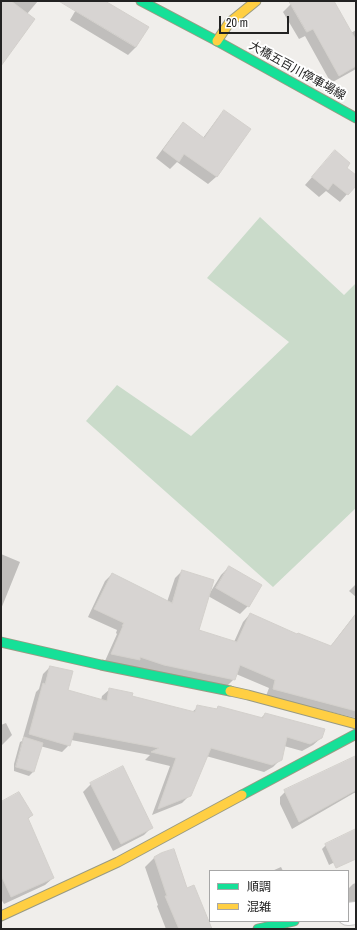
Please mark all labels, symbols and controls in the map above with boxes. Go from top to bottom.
scale bar [221,8,291,34]
text: 20 m [226,15,248,31]
street label: 大橋五百川停車場線 [246,39,348,103]
legend [209,870,349,922]
text: 順調 [247,879,271,895]
text: 混雑 [247,899,271,915]

